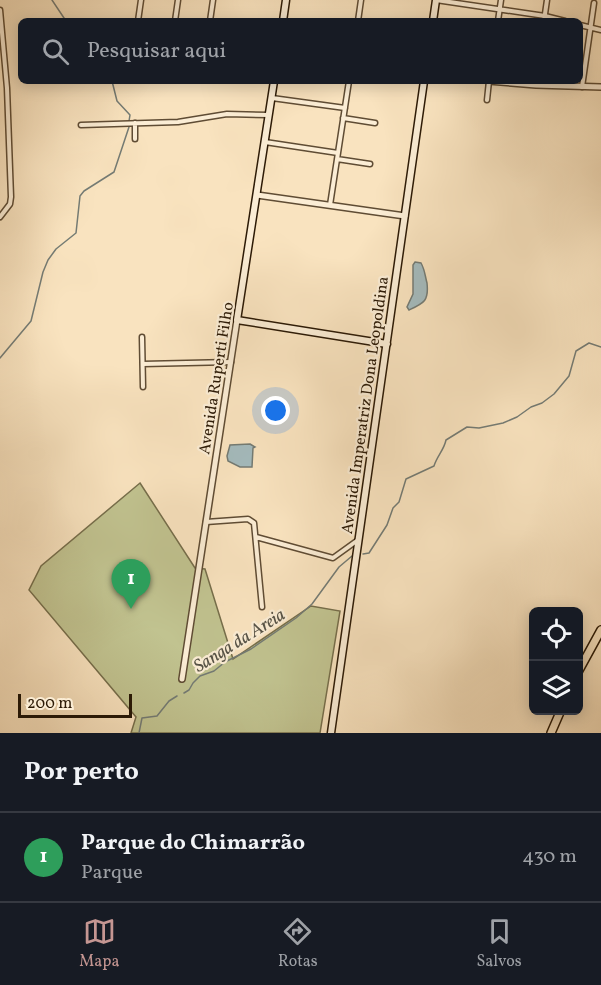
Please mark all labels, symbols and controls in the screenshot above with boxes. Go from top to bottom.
search box [18,18,583,84]
icon: search [39,35,72,68]
text: Pesquisar aqui [87,36,226,67]
street label: Avenida Imperatriz Dona Leopoldina [337,275,395,535]
street label: Avenida Ruperti Filho [194,301,240,456]
your location [261,396,290,425]
pin: 1 [112,560,150,609]
water label: Sanga da Areia [189,603,290,679]
map controls [529,607,583,715]
button: locate [529,607,583,661]
button: layers [529,661,583,715]
scale bar [18,691,132,718]
text: 200 m [27,693,72,715]
text: Por perto [24,754,139,790]
text: Parque do Chimarrão [81,828,305,859]
text: 1 [39,843,48,871]
text: 430 m [522,843,577,871]
text: Parque [81,859,143,887]
tab: Mapa [79,915,119,973]
tab: Rotas [278,915,318,973]
tab: Salvos [476,915,522,973]

